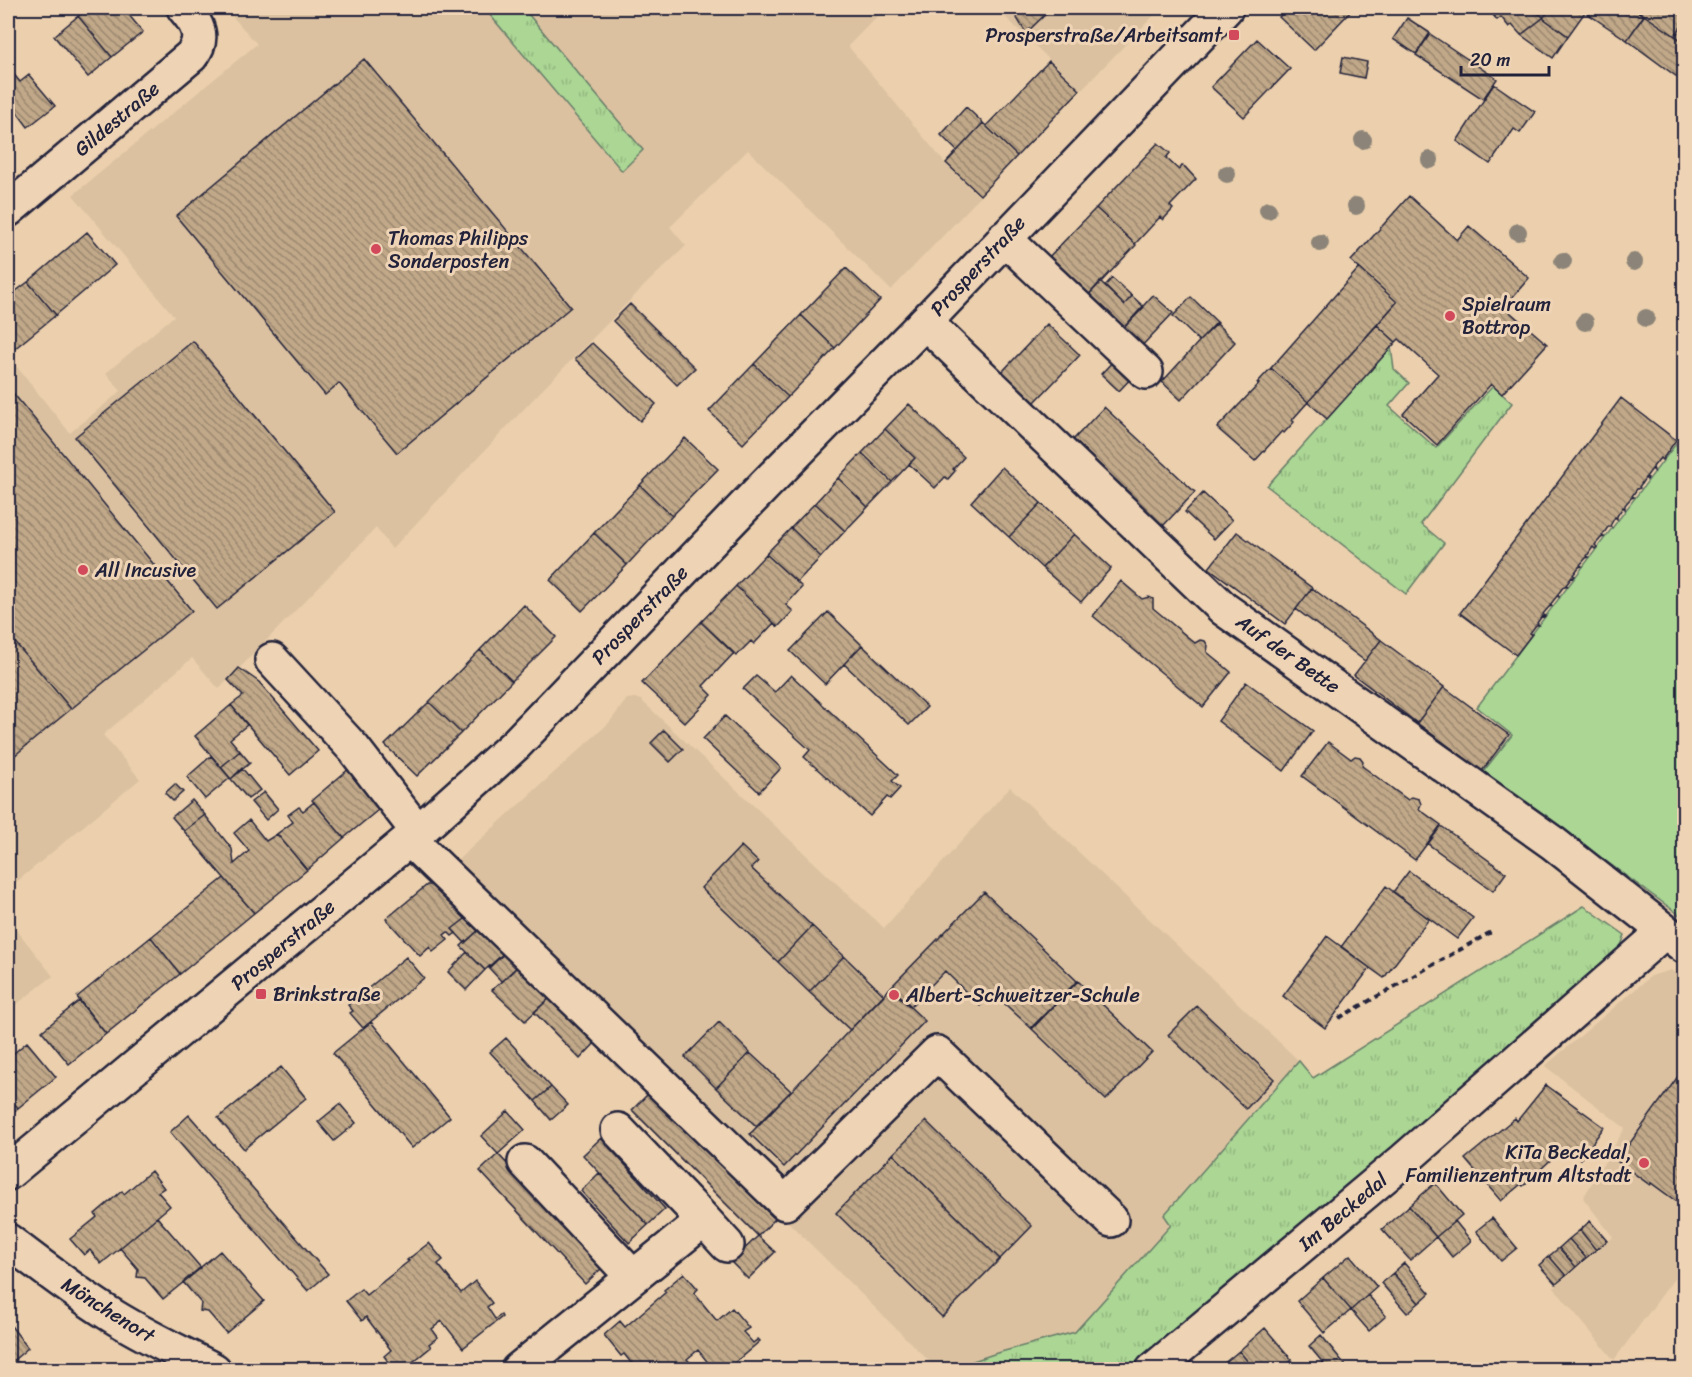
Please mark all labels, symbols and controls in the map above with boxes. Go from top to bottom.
place label: Prosperstraße/Arbeitsamt [985,18,1223,53]
marker: Prosperstraße/Arbeitsamt [1227,28,1241,42]
scale bar [1461,39,1550,77]
text: 20 m [1470,44,1510,76]
street label: Gildestraße [66,72,168,166]
street label: Prosperstraße [921,207,1035,325]
place label: Thomas Philipps Sonderposten [388,221,529,279]
marker: Thomas Philipps Sonderposten [369,242,383,256]
place label: Spielraum Bottrop [1462,287,1551,345]
marker: Spielraum Bottrop [1443,309,1457,323]
place label: All Incusive [94,553,196,588]
street label: Prosperstraße [583,557,697,673]
marker: All Incusive [76,563,90,577]
street label: Auf der Bette [1228,604,1348,703]
street label: Prosperstraße [223,890,343,1000]
place label: Brinkstraße [273,977,381,1012]
place label: Albert-Schweitzer-Schule [905,978,1140,1013]
marker: Brinkstraße [254,987,268,1001]
marker: Albert-Schweitzer-Schule [887,988,901,1002]
place label: KiTa Beckedal, Familienzentrum Altstadt [1406,1135,1632,1193]
marker: KiTa Beckedal, Familienzentrum Altstadt [1637,1156,1651,1170]
street label: Im Beckedal [1289,1163,1397,1261]
street label: Mönchenort [54,1267,163,1353]

